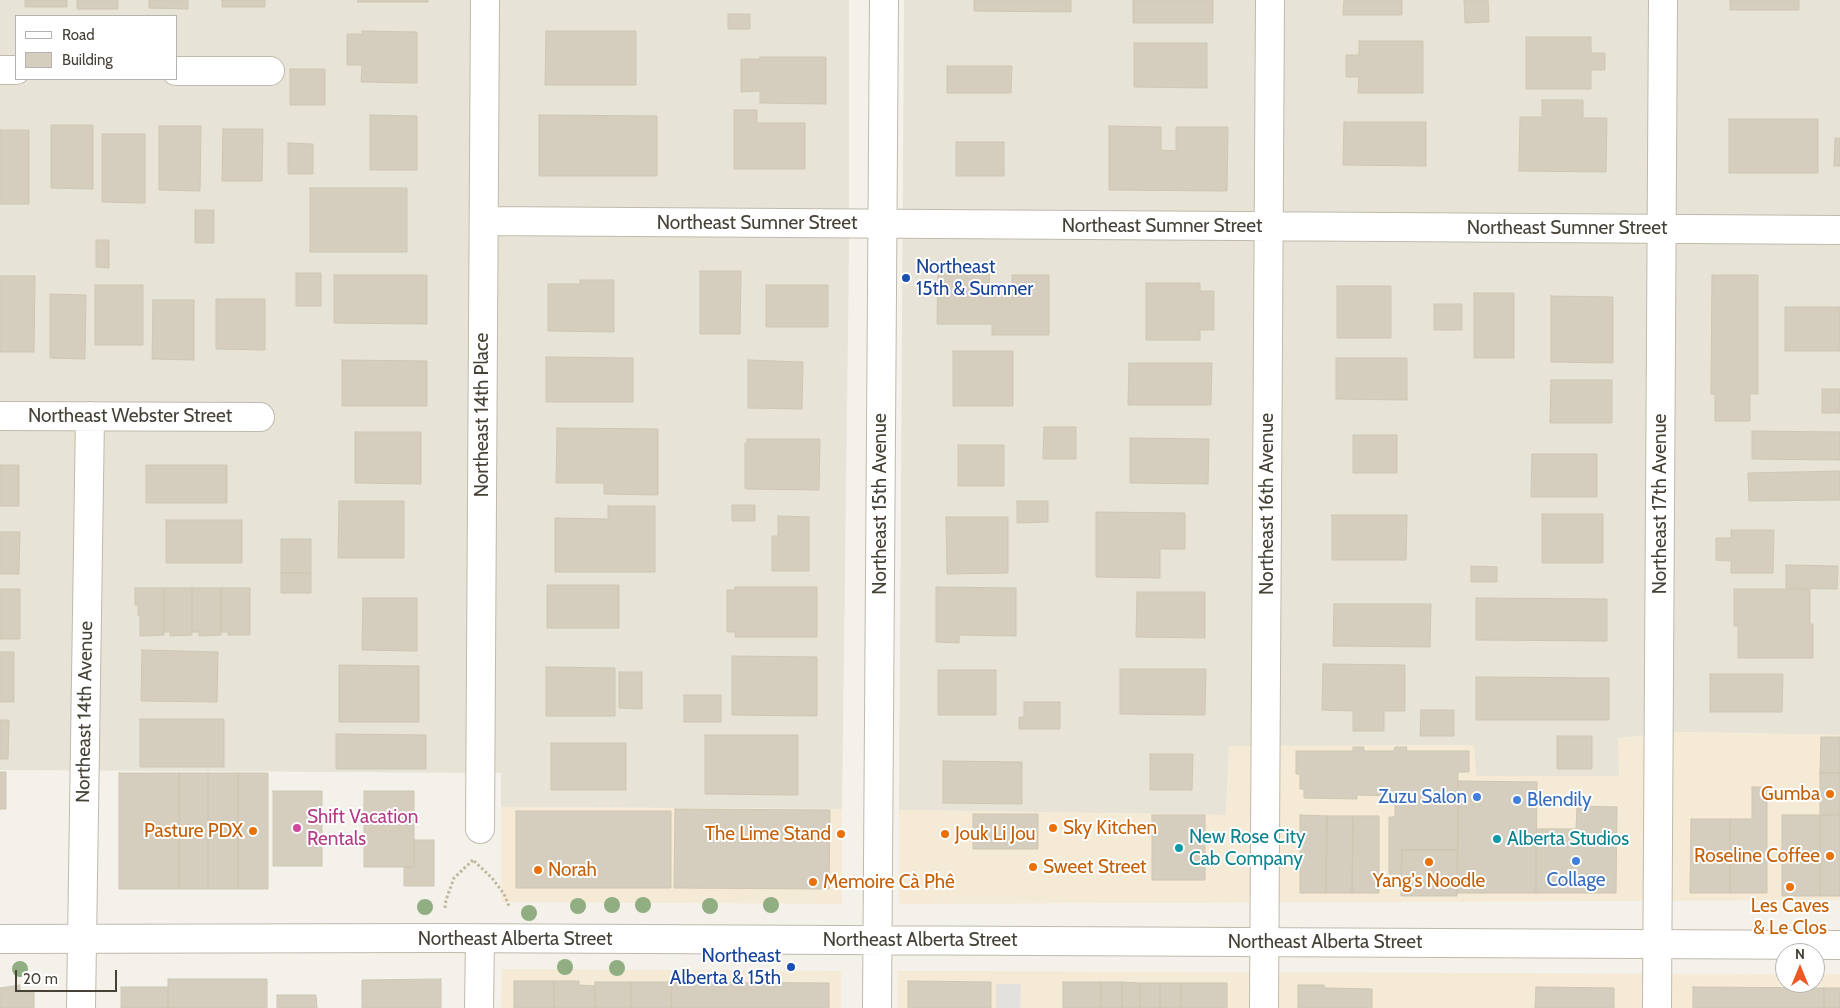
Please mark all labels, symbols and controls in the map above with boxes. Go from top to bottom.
legend [15,15,178,80]
text: Road [62,26,95,44]
text: Building [62,51,113,69]
street label: Northeast Sumner Street [657,212,857,234]
street label: Northeast Sumner Street [1062,215,1262,237]
street label: Northeast Sumner Street [1467,217,1667,239]
place label: Northeast 15th & Sumner [916,256,1033,300]
marker: Northeast 15th & Sumner [900,272,912,284]
street label: Northeast 14th Place [471,333,493,497]
street label: Northeast Webster Street [28,405,232,427]
street label: Northeast 15th Avenue [869,413,891,595]
street label: Northeast 16th Avenue [1256,413,1278,595]
street label: Northeast 17th Avenue [1649,414,1671,594]
street label: Northeast 14th Avenue [72,621,98,803]
place label: Gumba [1761,783,1820,805]
place label: Zuzu Salon [1378,786,1467,808]
marker: Gumba [1824,788,1836,800]
place label: Blendily [1527,789,1591,811]
marker: Zuzu Salon [1471,791,1483,803]
marker: Blendily [1511,794,1523,806]
place label: Shift Vacation Rentals [307,806,418,850]
place label: Sky Kitchen [1063,817,1157,839]
place label: Pasture PDX [144,820,243,842]
marker: Shift Vacation Rentals [291,822,303,834]
marker: Sky Kitchen [1047,822,1059,834]
place label: The Lime Stand [705,823,831,845]
place label: Jouk Li Jou [955,823,1036,845]
marker: Pasture PDX [247,825,259,837]
place label: New Rose City Cab Company [1189,826,1306,870]
marker: The Lime Stand [835,828,847,840]
marker: Jouk Li Jou [939,828,951,840]
place label: Alberta Studios [1507,828,1629,850]
marker: Alberta Studios [1491,833,1503,845]
marker: New Rose City Cab Company [1173,842,1185,854]
place label: Roseline Coffee [1694,845,1820,867]
marker: Roseline Coffee [1824,850,1836,862]
marker: Collage [1570,855,1582,867]
place label: Sweet Street [1043,856,1147,878]
marker: Yang's Noodle [1423,856,1435,868]
place label: Norah [548,859,597,881]
marker: Sweet Street [1027,861,1039,873]
marker: Norah [532,864,544,876]
place label: Collage [1546,869,1606,891]
place label: Yang's Noodle [1373,870,1485,892]
place label: Memoire Cà Phê [823,871,955,893]
marker: Memoire Cà Phê [807,876,819,888]
marker: Les Caves & Le Clos [1784,881,1796,893]
place label: Les Caves & Le Clos [1751,895,1829,939]
street label: Northeast Alberta Street [418,928,612,950]
street label: Northeast Alberta Street [823,929,1017,951]
street label: Northeast Alberta Street [1228,931,1422,953]
north arrow [1775,943,1825,993]
place label: Northeast Alberta & 15th [670,945,781,989]
text: N [1795,945,1805,963]
scale bar [18,960,120,992]
marker: Northeast Alberta & 15th [785,961,797,973]
text: 20 m [23,970,58,988]

